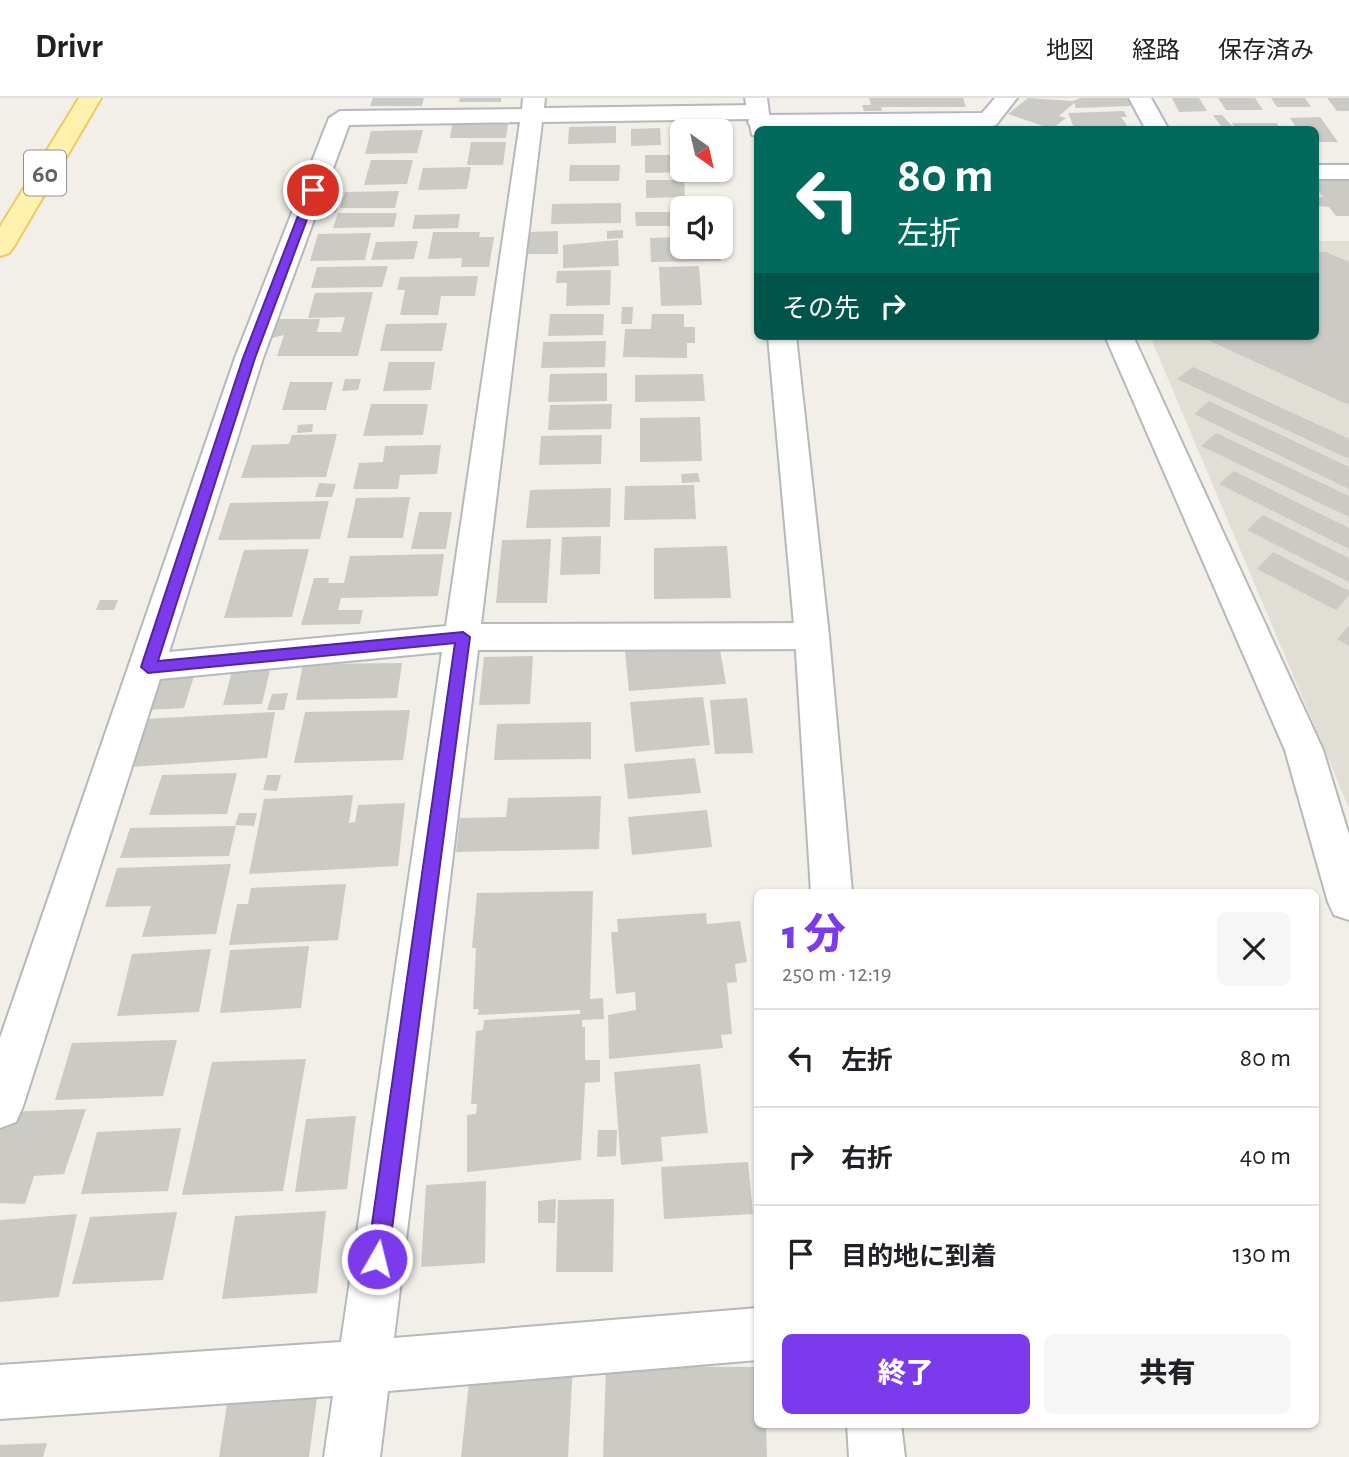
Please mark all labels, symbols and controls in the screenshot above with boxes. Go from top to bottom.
text: Drivr [35,31,103,64]
text: 地図 [1046,39,1094,63]
text: 経路 [1132,39,1180,63]
text: 保存済み [1218,39,1314,63]
north arrow [670,119,733,182]
map controls [670,119,733,259]
road number: 60 [24,150,66,195]
text: 80 m [897,152,994,201]
icon: left [782,154,873,245]
pin [283,160,343,220]
icon: arrive [294,171,332,209]
button: sound [670,196,733,259]
text: 左折 [897,218,961,250]
icon: right [874,287,912,325]
text: その先 [782,296,860,322]
button: close [1217,912,1291,986]
text: 1 分 [782,914,846,956]
text: 250 m · 12:19 [782,963,892,986]
icon: left [782,1039,820,1077]
text: 80 m [1240,1045,1291,1071]
text: 左折 [841,1048,893,1074]
icon: right [782,1137,820,1175]
text: 40 m [1240,1143,1291,1169]
text: 右折 [841,1146,893,1172]
position arrow [340,1222,414,1296]
icon: arrive [782,1235,820,1273]
text: 130 m [1233,1241,1291,1267]
text: 目的地に到着 [841,1244,997,1270]
button: 終了 [782,1334,1030,1414]
button: 共有 [1044,1334,1291,1414]

